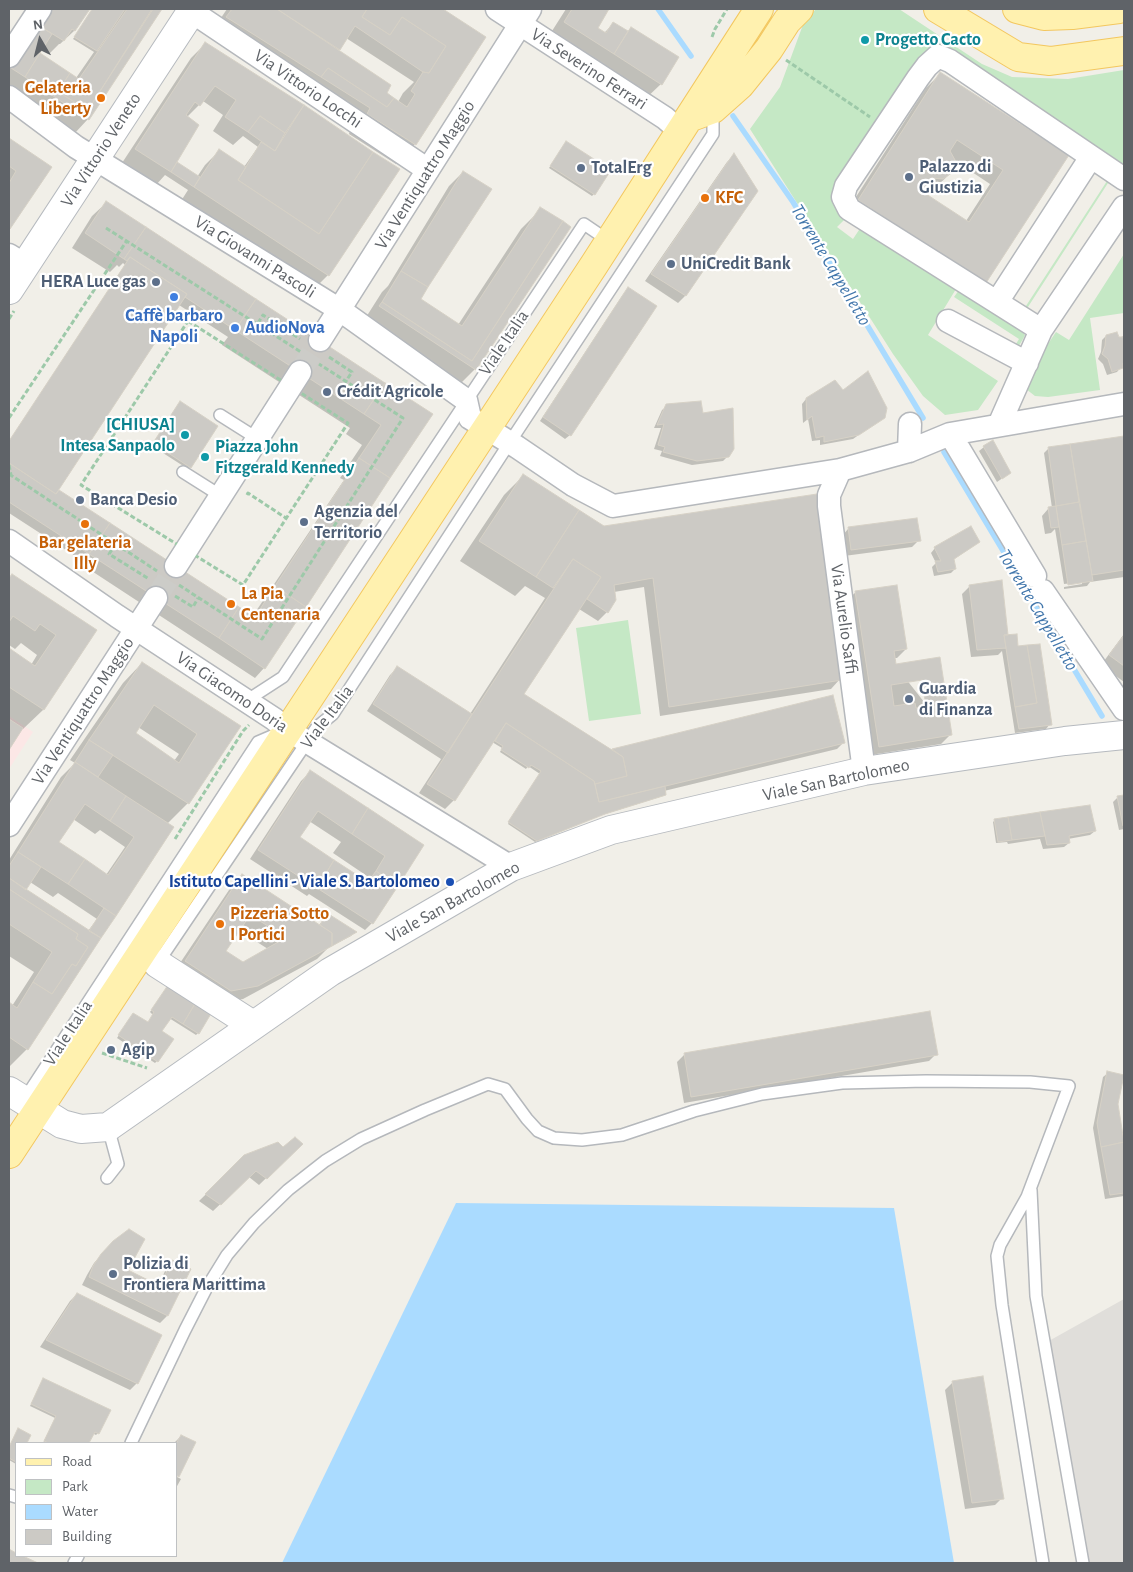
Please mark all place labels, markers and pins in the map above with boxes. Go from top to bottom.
place label: Progetto Cacto [875,29,981,51]
marker: Progetto Cacto [859,34,871,46]
place label: Gelateria Liberty [25,77,91,120]
marker: Gelateria Liberty [95,92,107,104]
place label: Palazzo di Giustizia [919,156,992,198]
place label: TotalErg [591,157,651,179]
marker: TotalErg [575,162,587,174]
marker: Palazzo di Giustizia [903,171,915,183]
place label: KFC [715,187,743,209]
marker: KFC [699,192,711,204]
place label: UniCredit Bank [681,253,791,275]
marker: UniCredit Bank [665,258,677,270]
place label: HERA Luce gas [40,271,146,293]
marker: HERA Luce gas [150,276,162,288]
marker: Caffè barbaro Napoli [168,291,180,303]
place label: Caffè barbaro Napoli [125,305,223,348]
place label: AudioNova [245,317,325,339]
marker: AudioNova [229,322,241,334]
place label: Crédit Agricole [337,381,444,403]
marker: Crédit Agricole [321,386,333,398]
place label: [CHIUSA] Intesa Sanpaolo [60,414,175,456]
marker: [CHIUSA] Intesa Sanpaolo [179,429,191,441]
place label: Piazza John Fitzgerald Kennedy [215,436,354,478]
marker: Piazza John Fitzgerald Kennedy [199,451,211,463]
place label: Banca Desio [90,489,177,511]
marker: Banca Desio [74,494,86,506]
place label: Agenzia del Territorio [314,501,398,544]
marker: Agenzia del Territorio [298,516,310,528]
marker: Bar gelateria Illy [79,518,91,530]
place label: Bar gelateria Illy [39,532,131,574]
place label: La Pia Centenaria [241,583,320,626]
marker: La Pia Centenaria [225,598,237,610]
place label: Guardia di Finanza [919,678,993,721]
marker: Guardia di Finanza [903,693,915,705]
place label: Istituto Capellini - Viale S. Bartolomeo [169,871,440,893]
marker: Istituto Capellini - Viale S. Bartolomeo [444,876,456,888]
place label: Pizzeria Sotto I Portici [230,903,329,946]
marker: Pizzeria Sotto I Portici [214,918,226,930]
place label: Agip [121,1039,155,1061]
marker: Agip [105,1044,117,1056]
place label: Polizia di Frontiera Marittima [123,1253,266,1296]
marker: Polizia di Frontiera Marittima [107,1268,119,1280]

